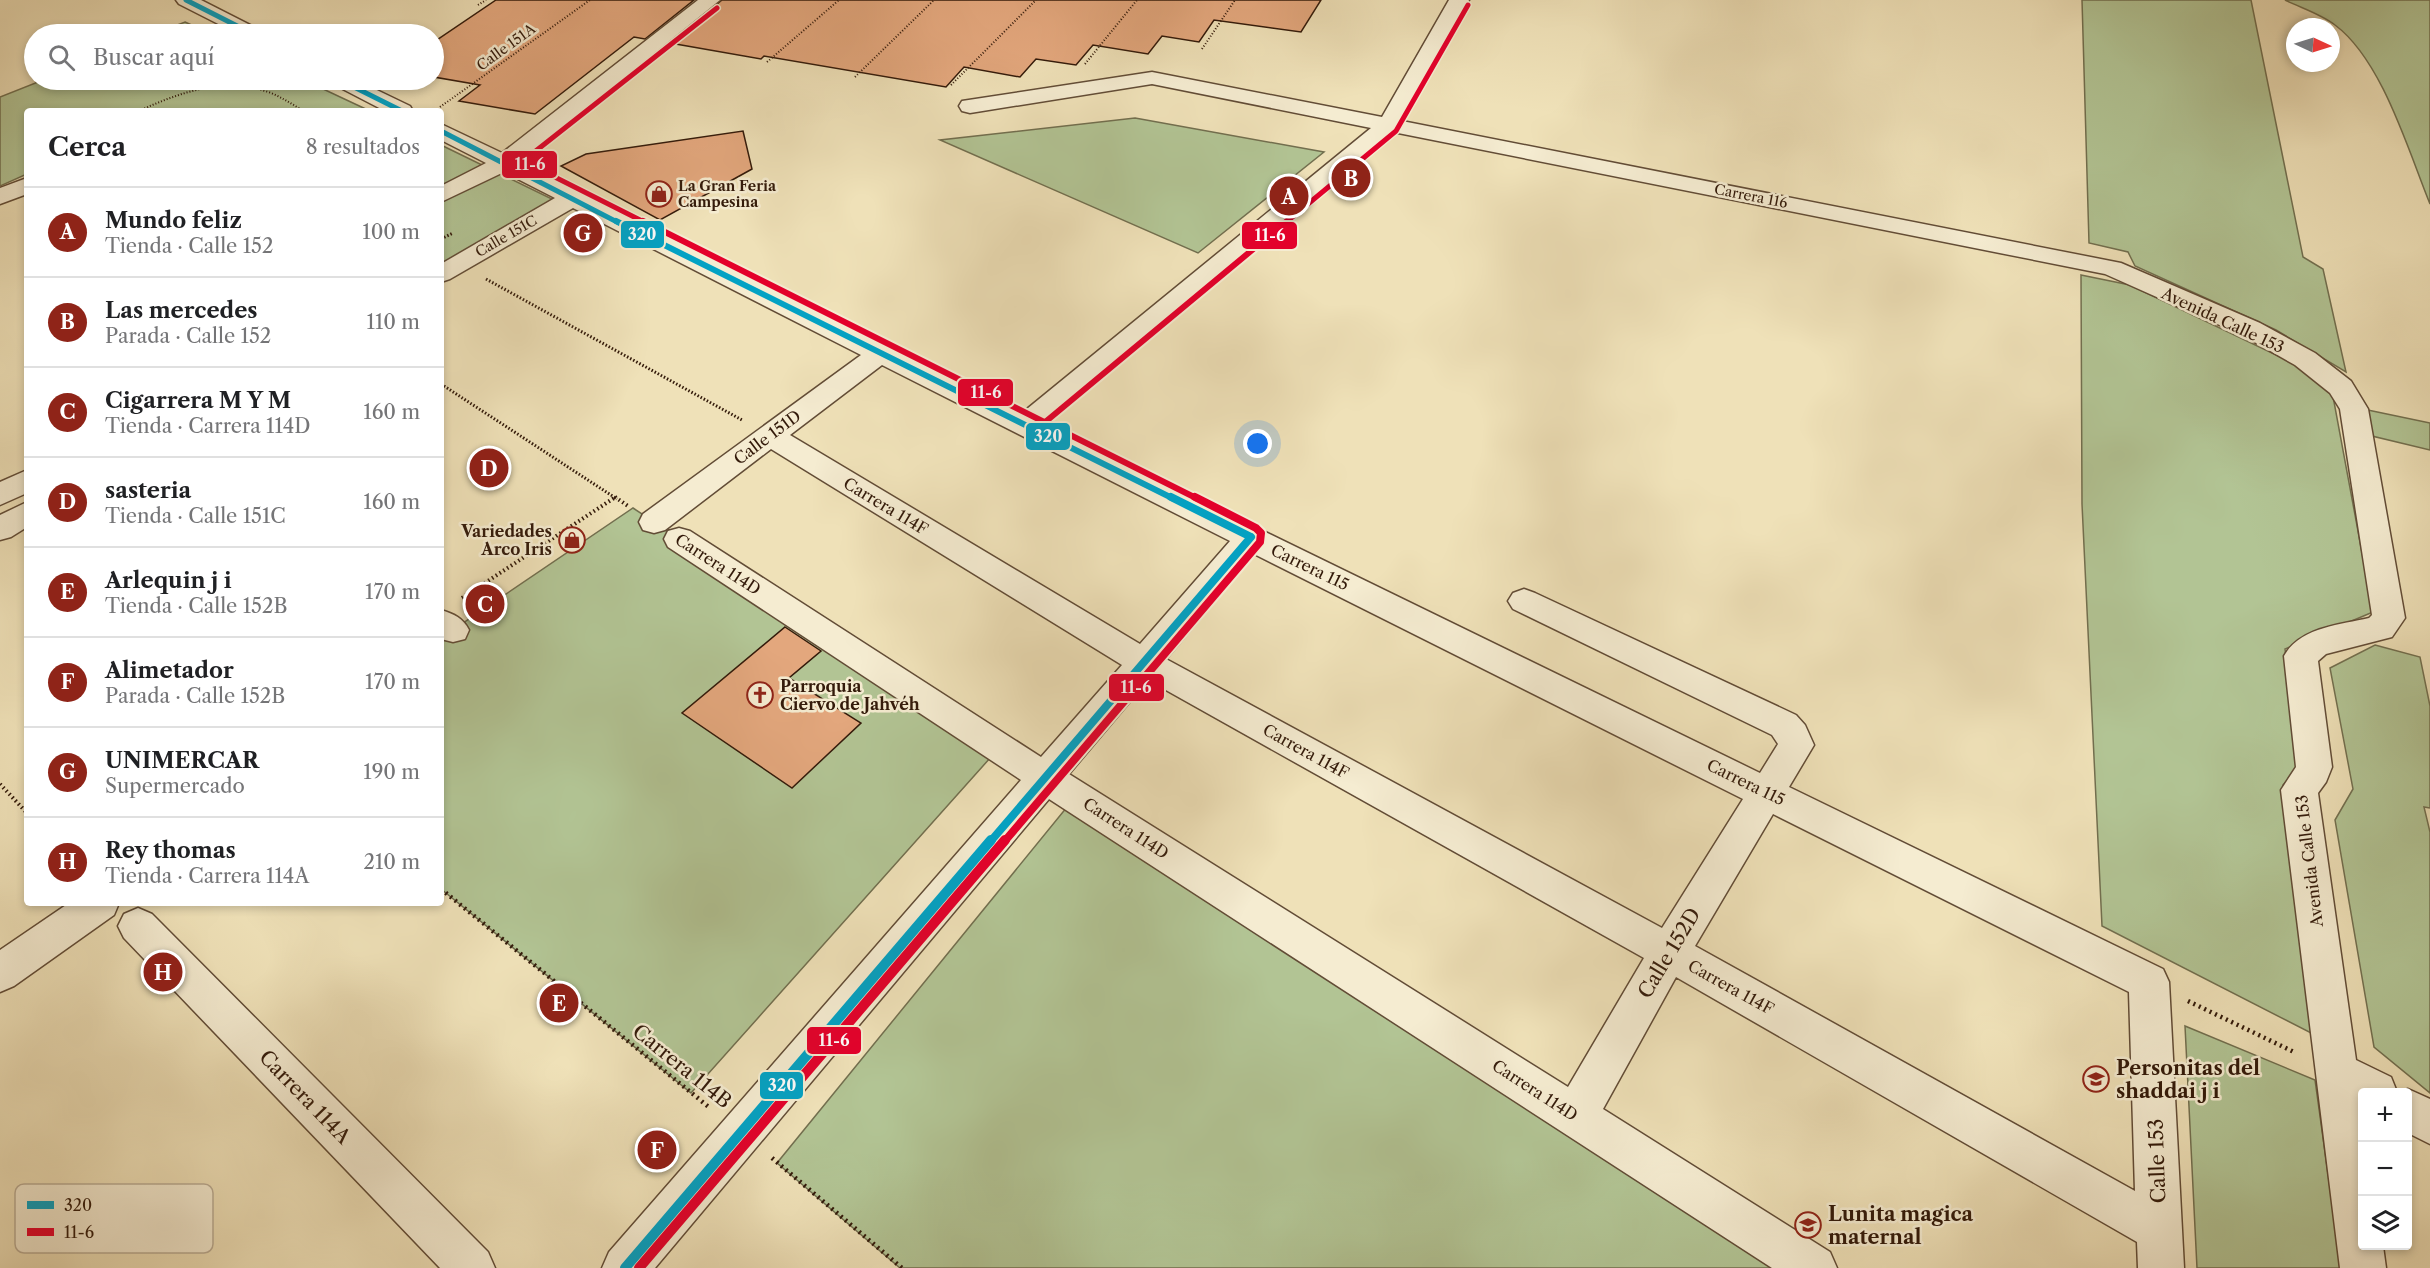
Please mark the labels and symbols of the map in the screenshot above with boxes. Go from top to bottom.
north arrow [2286,18,2340,72]
street label: Calle 151A [473,19,539,74]
line badge: 11-6 [501,150,558,179]
text: 11-6 [514,154,546,174]
pin: B [1332,156,1370,201]
pin: A [1270,174,1308,218]
place label: La Gran Feria Campesina [678,177,777,211]
shop icon: La Gran Feria Campesina [644,179,674,209]
street label: Carrera 116 [1713,180,1789,212]
pin: G [564,210,602,256]
street label: Calle 151C [472,211,540,261]
line badge: 320 [620,220,665,249]
line badge: 11-6 [1241,221,1298,250]
text: 320 [628,224,656,244]
text: 11-6 [1254,225,1286,245]
street label: Avenida Calle 153 [2158,282,2287,357]
line badge: 11-6 [957,378,1014,407]
text: 11-6 [970,382,1002,402]
street label: Calle 151D [730,405,804,469]
line badge: 320 [1025,422,1071,451]
text: 320 [1034,426,1062,446]
your location [1243,429,1272,458]
pin: D [470,446,508,490]
street label: Carrera 114F [840,473,932,539]
place label: Variedades Arco Iris [460,521,552,559]
shop icon: Variedades Arco Iris [557,525,587,555]
street label: Carrera 114D [672,529,764,599]
street label: Carrera 115 [1268,540,1352,594]
pin: C [466,582,504,626]
line badge: 11-6 [1108,673,1165,702]
place label: Parroquia Ciervo de Jahvéh [780,676,920,714]
text: 11-6 [1120,677,1152,697]
church icon: Parroquia Ciervo de Jahvéh [745,680,775,710]
street label: Carrera 114F [1259,719,1353,783]
street label: Carrera 115 [1704,755,1788,809]
street label: Carrera 114D [1080,793,1172,863]
street label: Avenida Calle 153 [2291,794,2327,929]
street label: Calle 152D [1633,903,1705,1003]
pin: H [144,950,182,994]
street label: Carrera 114F [1684,955,1778,1019]
pin: E [540,980,578,1026]
street label: Carrera 114B [628,1019,736,1113]
line badge: 11-6 [806,1026,862,1055]
text: 11-6 [818,1030,850,1050]
street label: Carrera 114A [254,1045,357,1150]
street label: Carrera 114D [1489,1055,1581,1125]
place label: Personitas del shaddai j i [2116,1056,2260,1103]
school or university icon: Personitas del shaddai j i [2081,1064,2111,1094]
line badge: 320 [759,1071,804,1100]
text: 320 [768,1075,796,1095]
street label: Calle 153 [2144,1118,2170,1204]
pin: F [638,1128,676,1172]
legend [15,1184,213,1253]
text: 320 [64,1195,92,1215]
place label: Lunita magica maternal [1828,1202,1974,1249]
school or university icon: Lunita magica maternal [1793,1210,1823,1240]
text: 11-6 [64,1222,94,1242]

